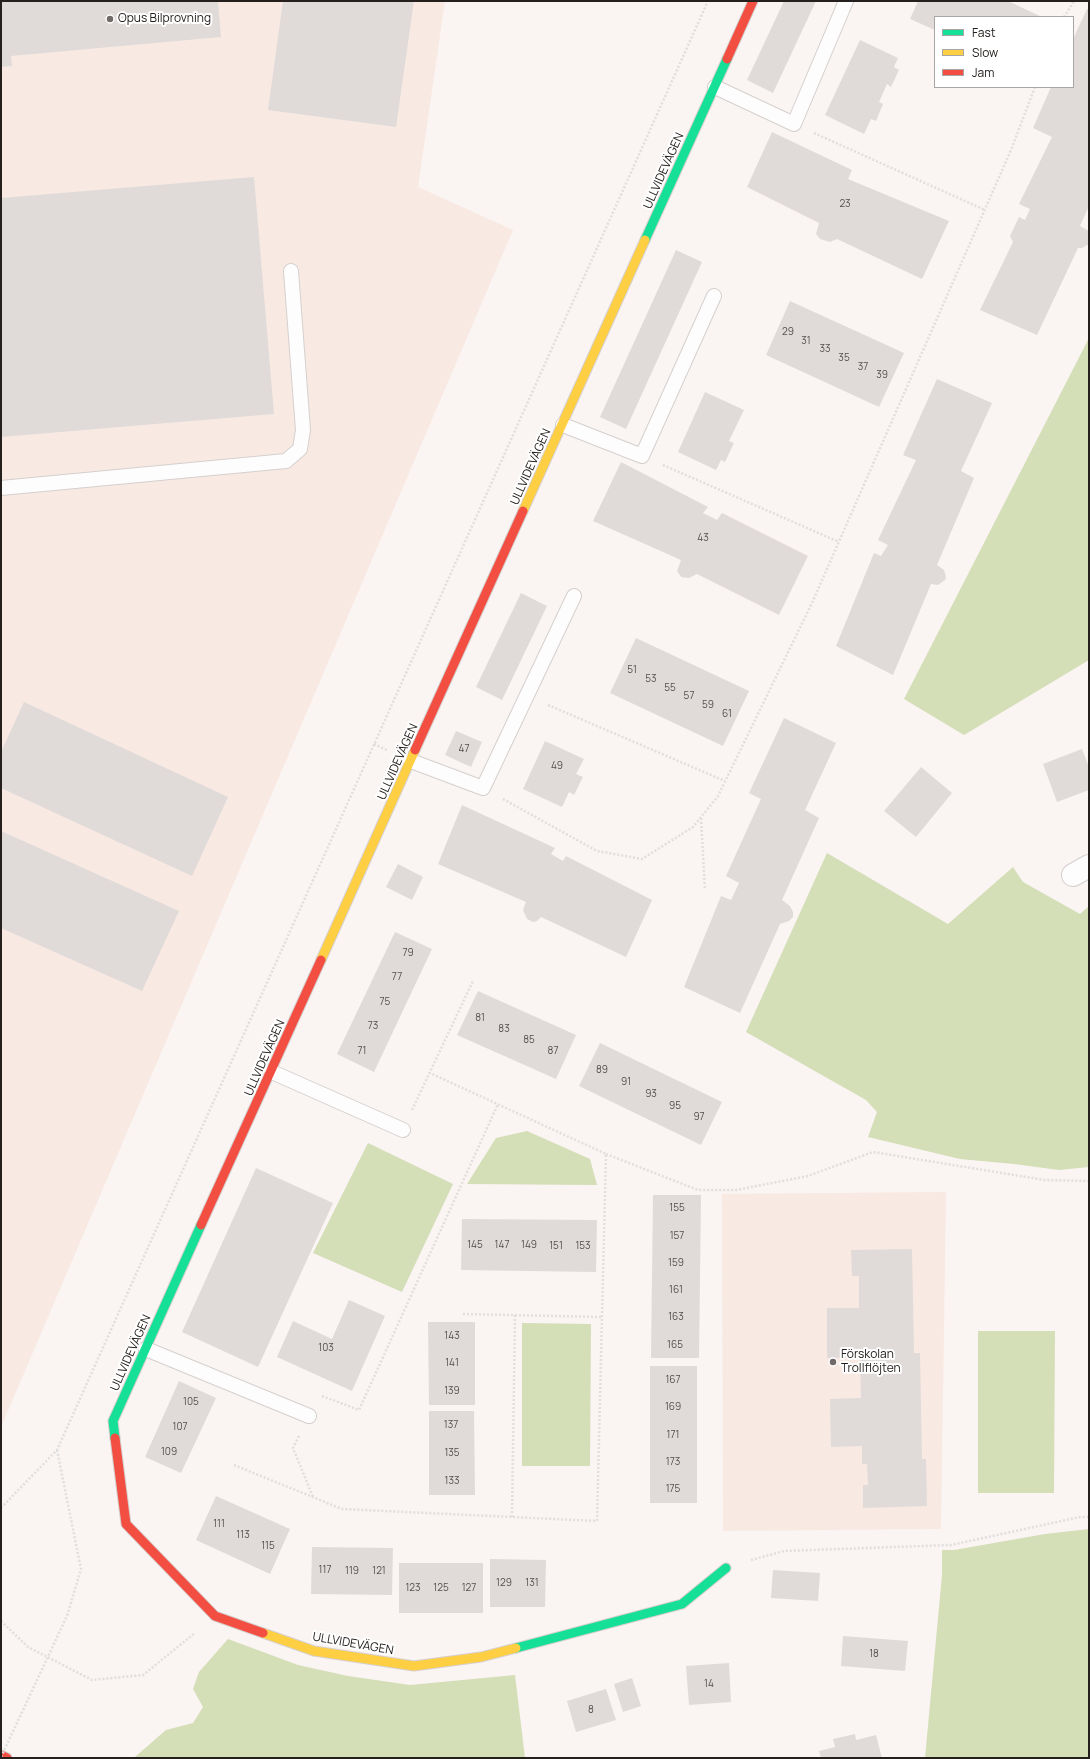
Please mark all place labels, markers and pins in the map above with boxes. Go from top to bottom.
place label: Opus Bilprovning [118,12,211,26]
marker: Opus Bilprovning [105,14,115,24]
place label: Förskolan Trollflöjten [841,1348,901,1376]
marker: Förskolan Trollflöjten [828,1357,838,1367]

